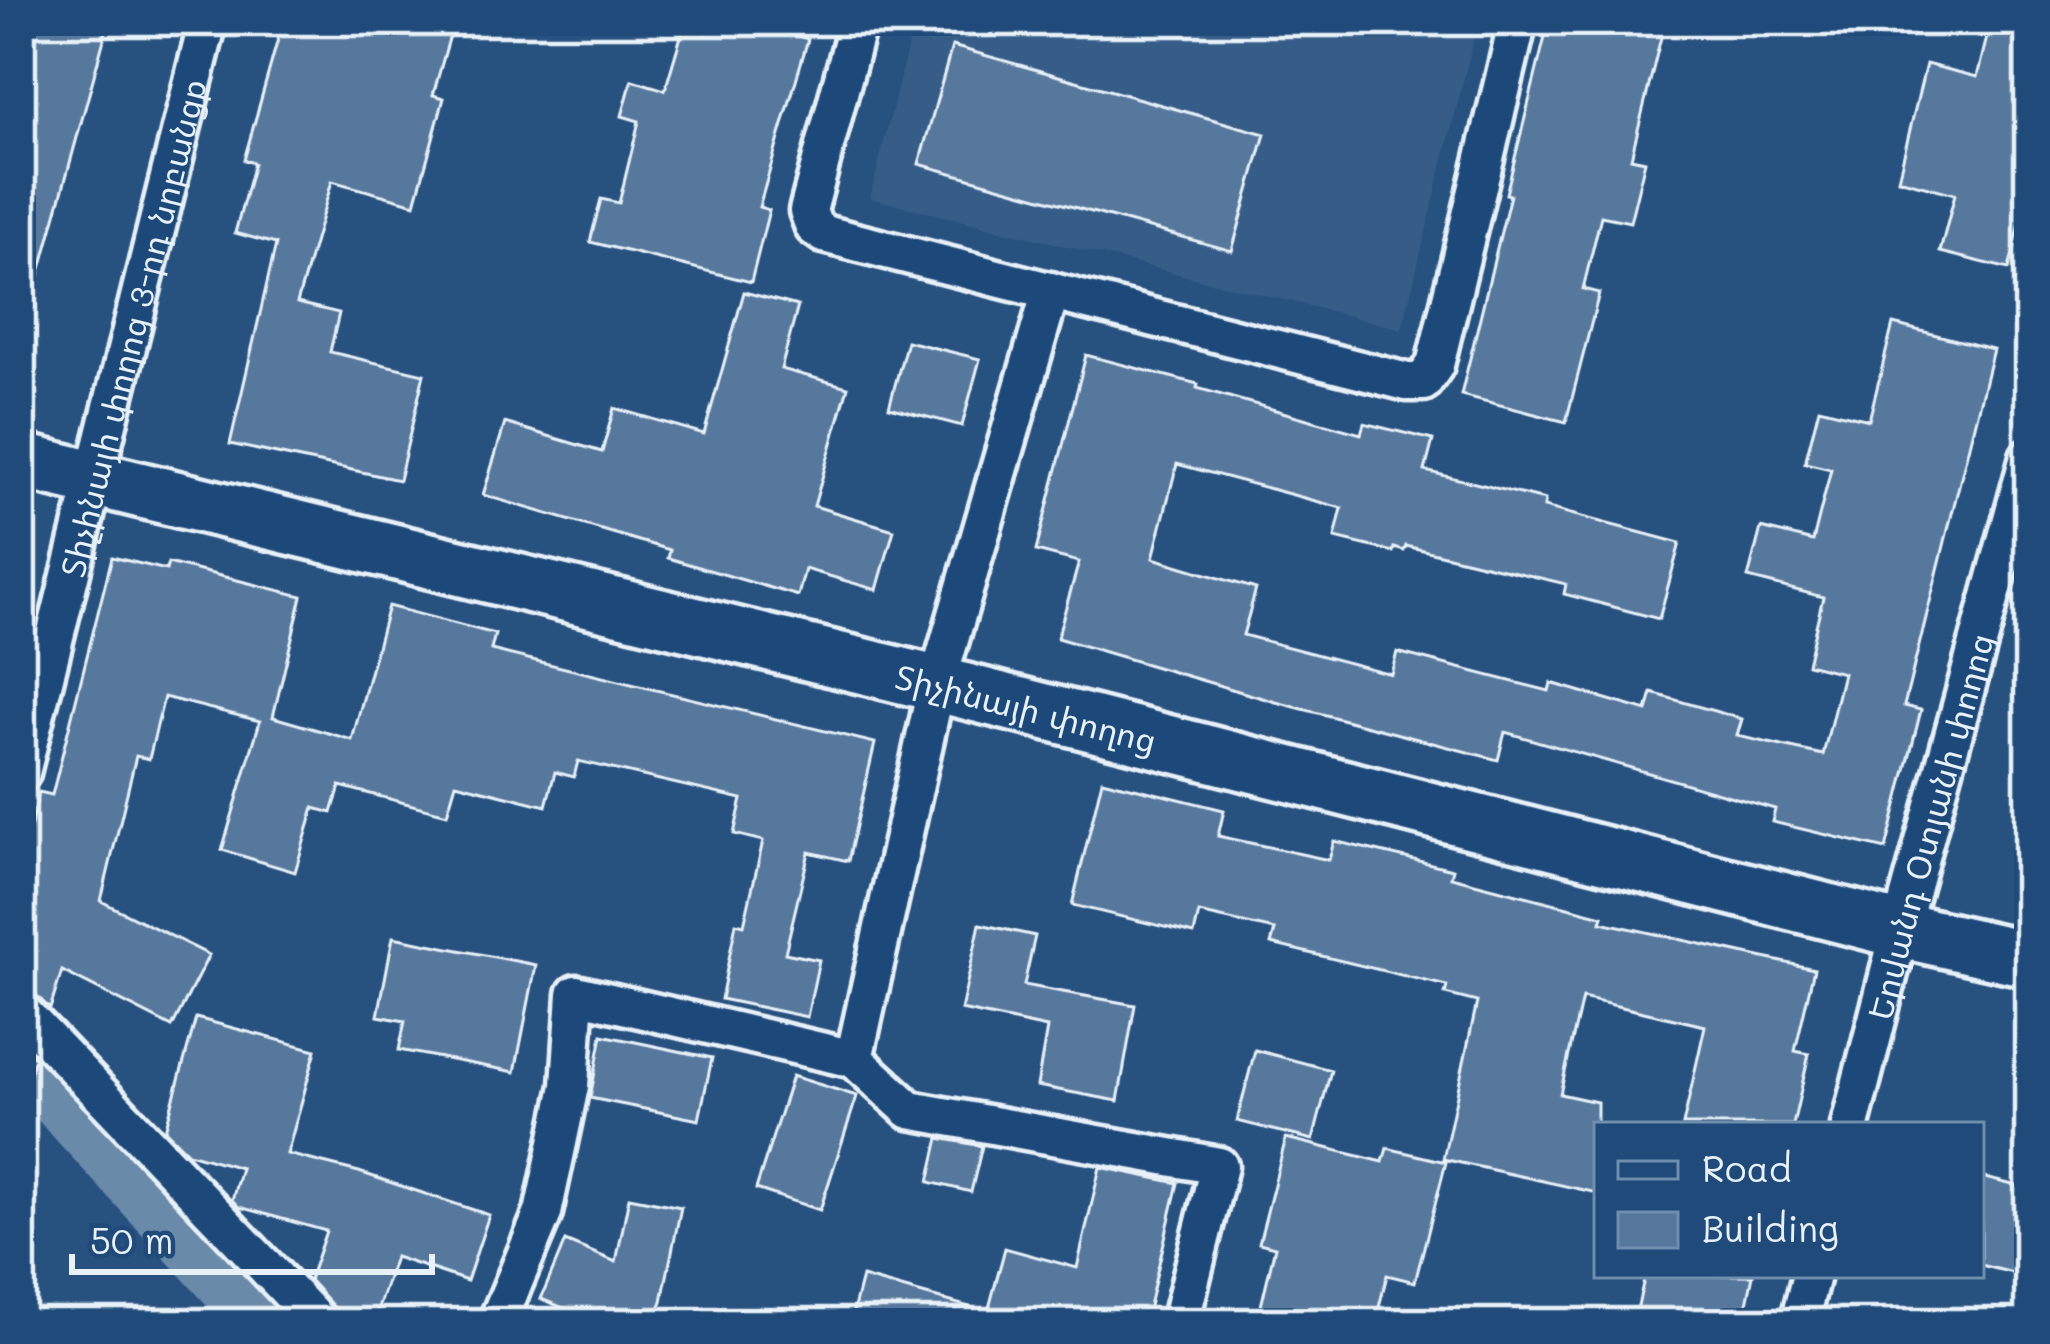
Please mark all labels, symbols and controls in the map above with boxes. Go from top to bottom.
street label: Տիչինայի փողոց 3-րդ նրբանցք [49,74,214,581]
street label: Երվանդ Օտյանի փողոց [1856,628,2002,1024]
street label: Տիչինայի փողոց [892,653,1161,761]
legend [1594,1122,1984,1278]
text: Road [1702,1144,1792,1191]
scale bar [72,1200,432,1274]
text: Building [1702,1204,1839,1251]
text: 50 m [90,1216,173,1263]

